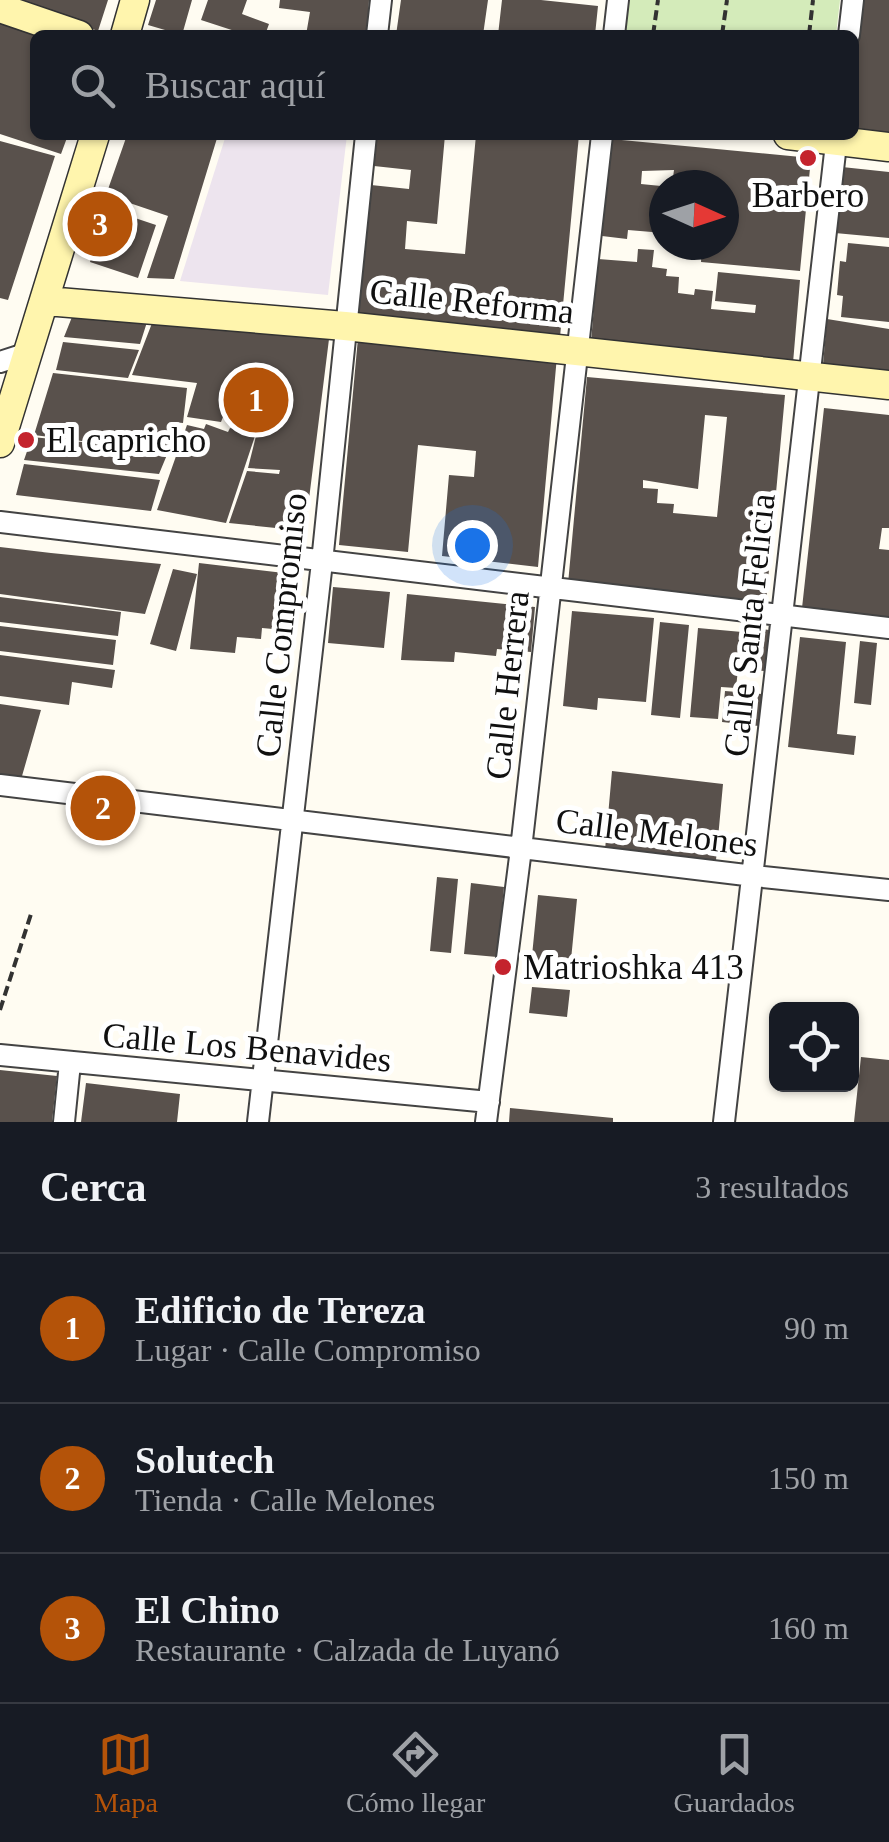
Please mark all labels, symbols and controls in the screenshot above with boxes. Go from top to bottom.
search box [30,30,859,140]
icon: search [65,58,120,113]
text: Buscar aquí [145,64,325,106]
marker: Barbero [797,147,819,169]
north arrow [649,170,739,260]
place label: Barbero [752,176,864,215]
pin: 3 [68,186,132,262]
street label: Calle Reforma [368,271,576,332]
pin: 1 [224,362,288,438]
place label: El capricho [46,421,206,460]
marker: El capricho [15,429,37,451]
street label: Calle Compromiso [248,491,315,759]
street label: Calle Santa Felicia [716,491,783,759]
your location [447,520,498,571]
street label: Calle Herrera [478,588,537,781]
pin: 2 [70,770,136,846]
street label: Calle Melones [554,801,760,864]
place label: Matrioshka 413 [523,948,744,987]
marker: Matrioshka 413 [492,956,514,978]
map controls [769,1002,859,1092]
button: locate [769,1002,859,1092]
street label: Calle Los Benavides [101,1015,393,1080]
text: Cerca [40,1164,147,1210]
text: 3 resultados [695,1169,849,1205]
text: Edificio de Tereza [135,1289,426,1331]
text: 1 [65,1310,81,1346]
text: 90 m [784,1310,849,1346]
text: Lugar · Calle Compromiso [135,1332,481,1368]
text: Solutech [135,1439,274,1481]
text: 2 [65,1460,81,1496]
text: 150 m [768,1460,849,1496]
text: Tienda · Calle Melones [135,1482,435,1518]
text: El Chino [135,1589,280,1631]
text: 3 [65,1610,81,1646]
text: 160 m [768,1610,849,1646]
text: Restaurante · Calzada de Luyanó [135,1632,560,1668]
tab: Mapa [94,1727,158,1819]
tab: Cómo llegar [346,1727,485,1819]
tab: Guardados [674,1727,795,1819]

